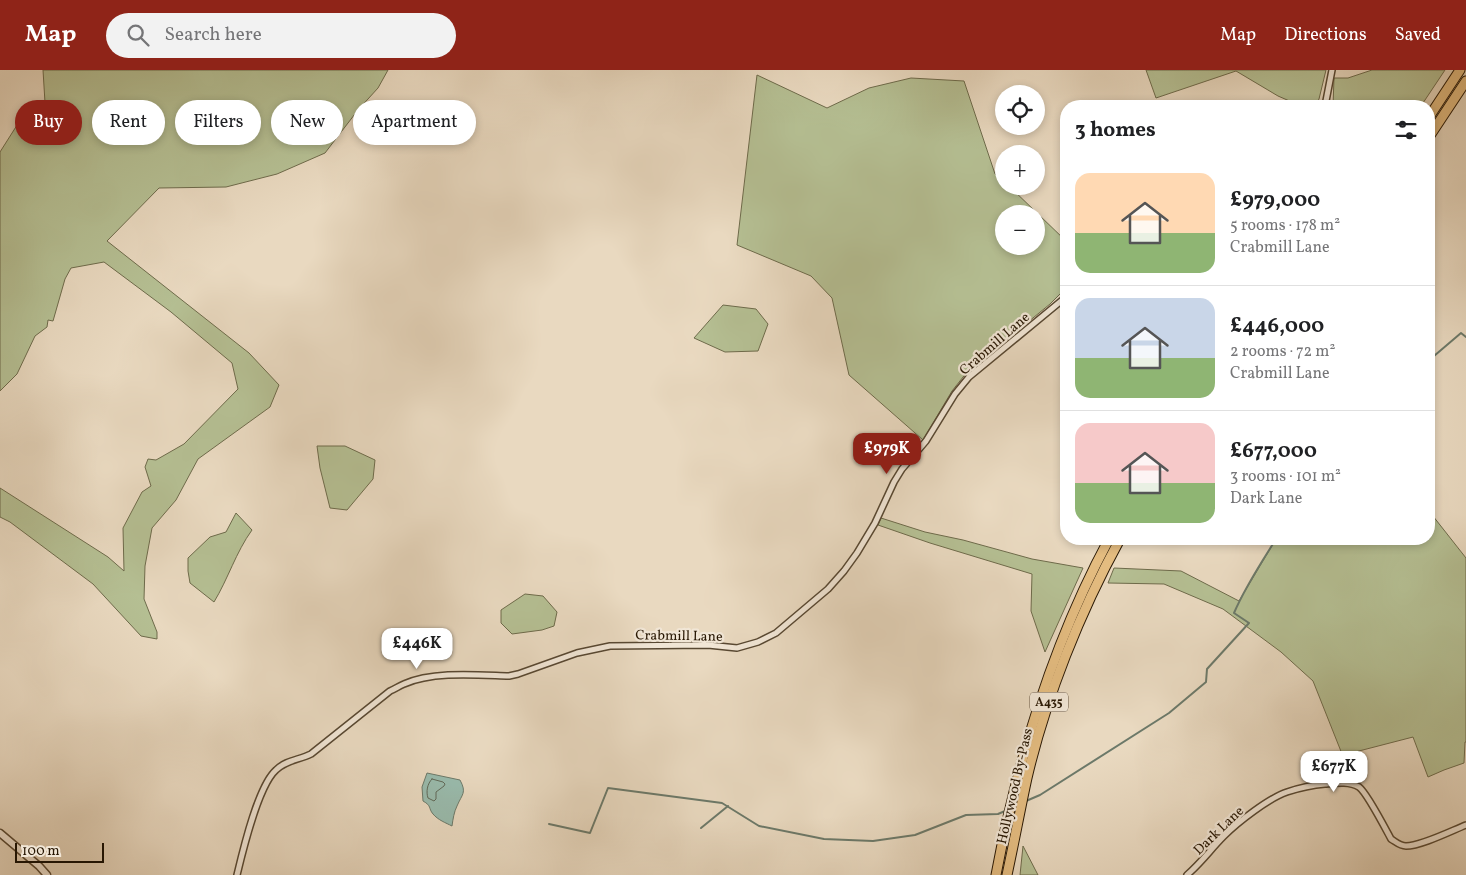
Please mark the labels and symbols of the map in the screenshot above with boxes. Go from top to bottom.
street label: Crabmill Lane [956,308,1034,380]
pin: £979K [852,432,922,475]
street label: Crabmill Lane [635,626,723,647]
pin: £446K [382,628,452,670]
road number: A435 [1030,692,1068,712]
street label: Hollywood By-Pass [993,726,1038,846]
pin: £677K [1299,750,1369,793]
street label: Dark Lane [1190,802,1249,860]
scale bar [15,840,104,863]

